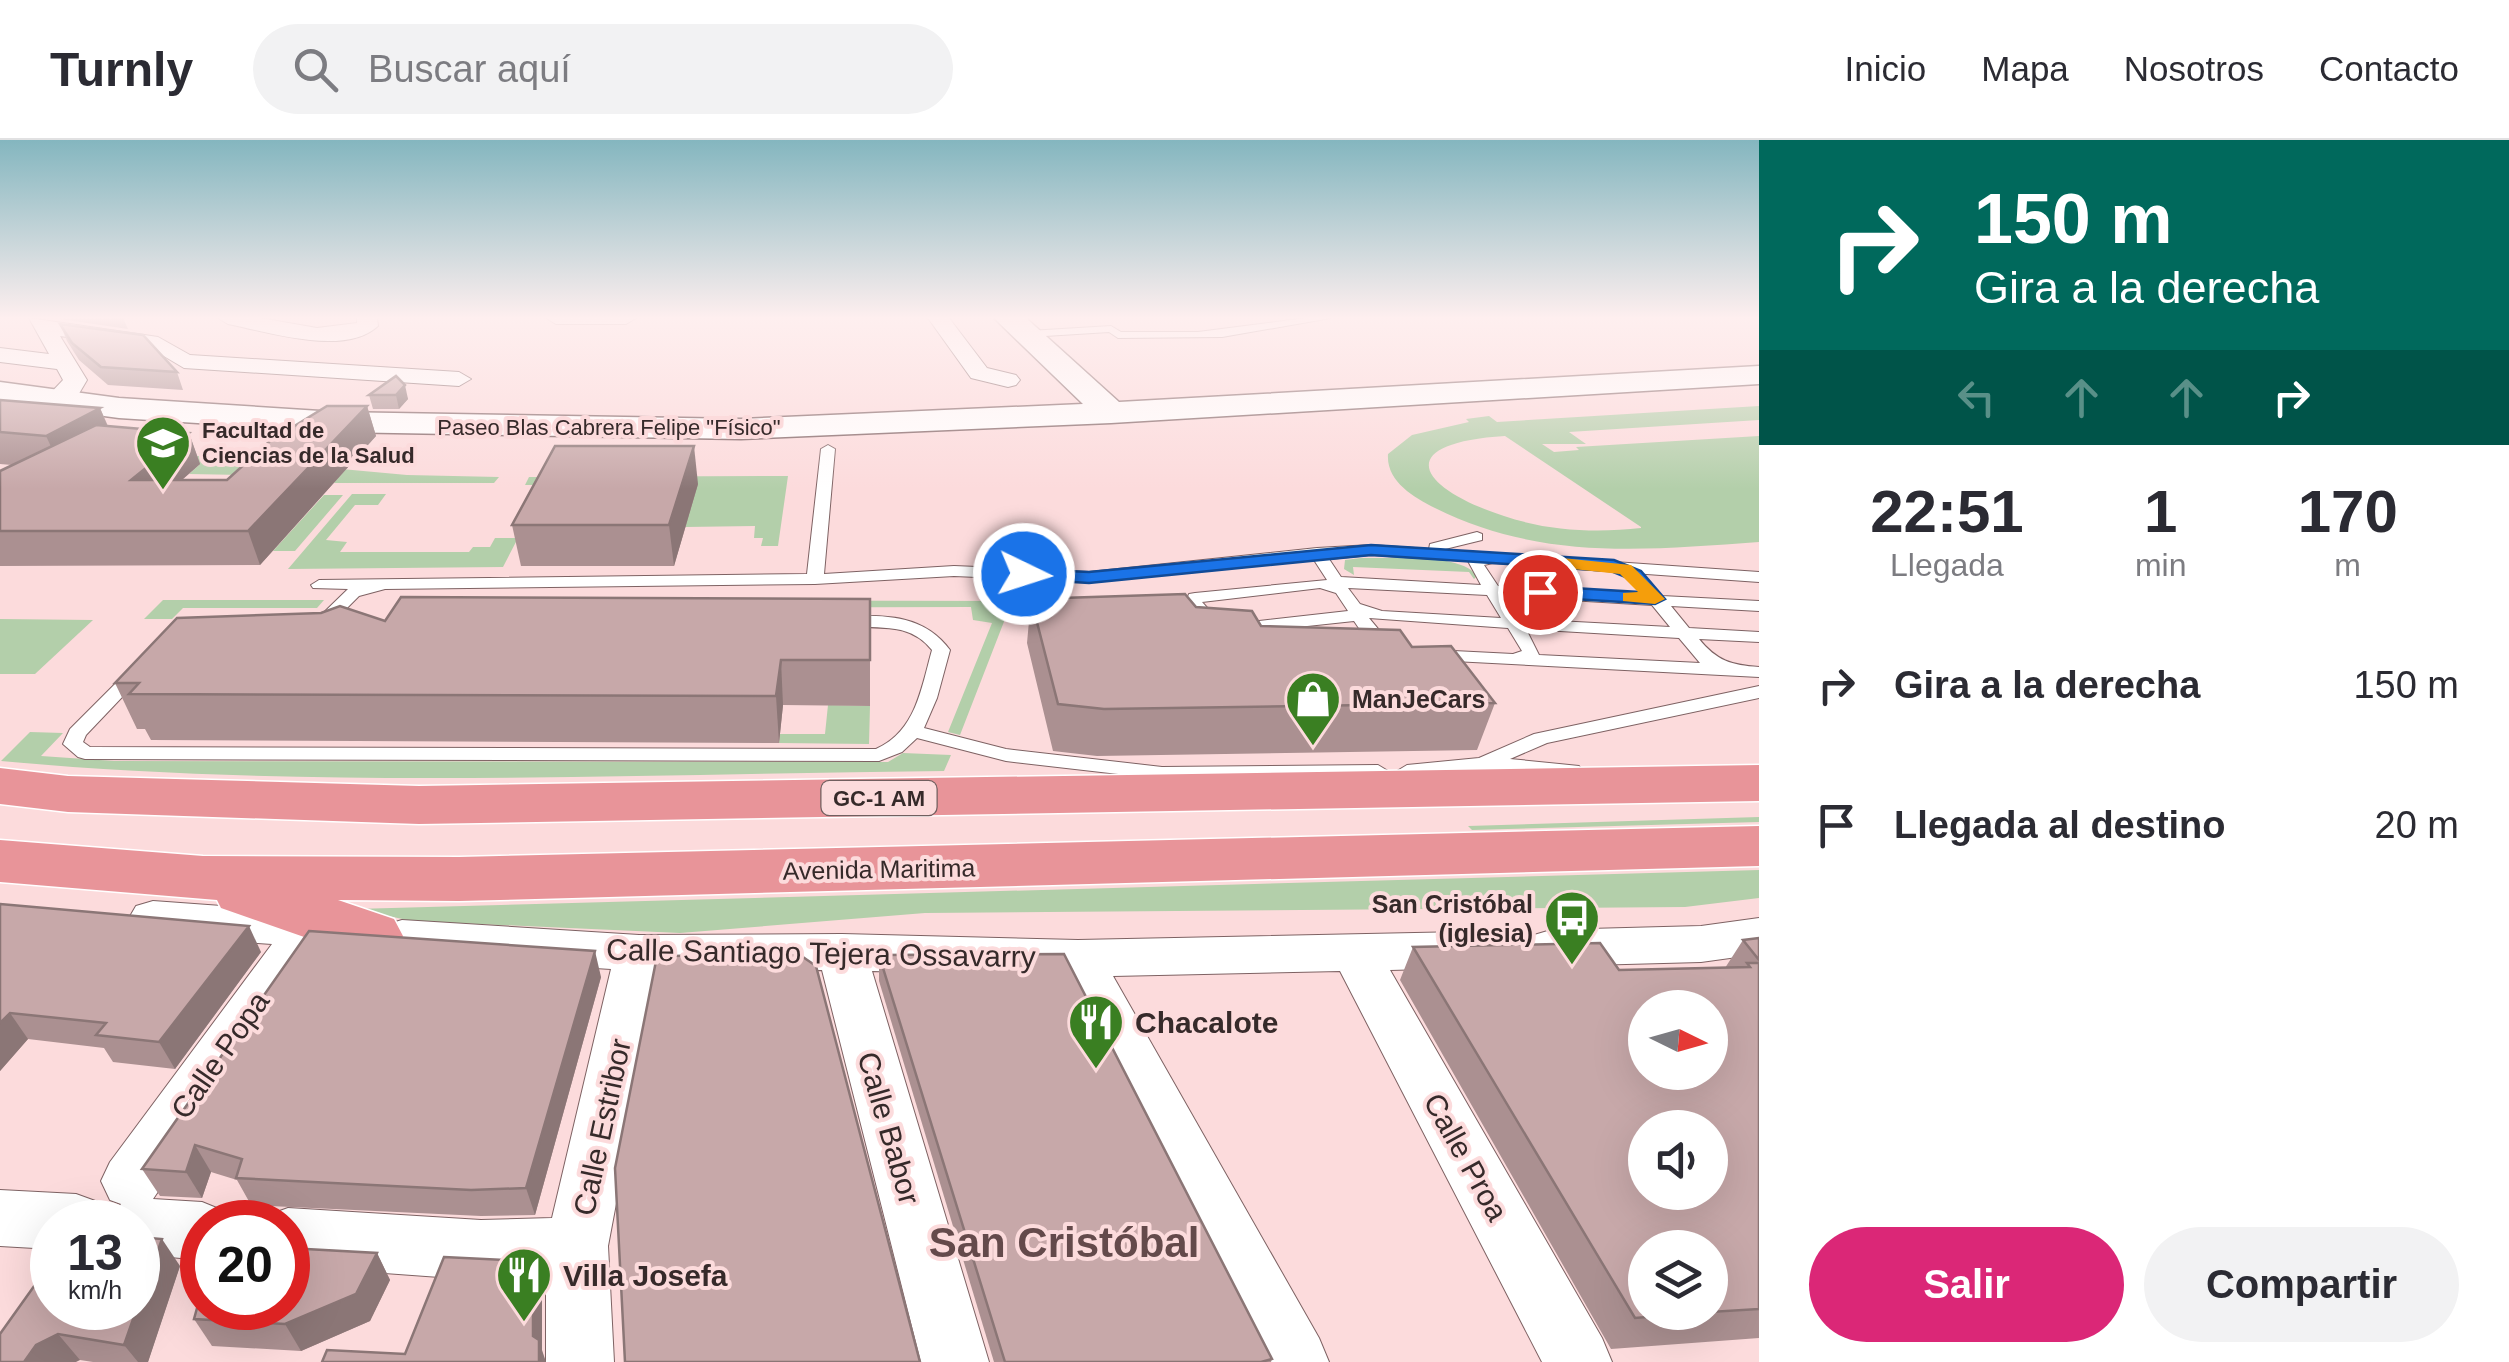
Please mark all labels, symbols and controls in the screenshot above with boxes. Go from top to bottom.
search box [253,24,953,114]
icon: search [288,42,343,97]
text: Turnly [50,43,193,96]
text: Buscar aquí [368,48,571,90]
text: Inicio [1845,49,1926,88]
text: Mapa [1981,49,2069,88]
text: Nosotros [2124,49,2264,88]
text: Contacto [2319,49,2459,88]
icon: right [1809,180,1939,310]
text: 150 m [1974,180,2172,258]
text: Gira a la derecha [1974,262,2319,313]
icon: left [1949,370,2004,425]
icon: ahead [2054,370,2109,425]
icon: ahead [2159,370,2214,425]
icon: right [2264,370,2319,425]
school or university icon: Facultad de Ciencias de la Salud [133,413,193,492]
street label: Paseo Blas Cabrera Felipe "Físico" [437,415,781,440]
place label: Facultad de Ciencias de la Salud [202,418,415,468]
text: 22:51 [1870,478,2024,545]
text: 1 [2144,478,2177,545]
text: 170 [2298,478,2398,545]
position arrow [972,522,1076,626]
text: Llegada [1890,547,2004,583]
text: min [2135,547,2186,583]
text: m [2334,547,2361,583]
pin [1498,550,1583,635]
icon: arrive [1513,565,1568,620]
icon: right [1809,658,1864,713]
text: Gira a la derecha [1894,664,2200,706]
text: 150 m [2353,664,2459,706]
shop icon: ManJeCars [1283,669,1343,748]
place label: ManJeCars [1352,685,1485,713]
road number: GC-1 AM [822,781,936,815]
icon: arrive [1809,798,1864,853]
text: Llegada al destino [1894,804,2226,846]
text: 20 m [2375,804,2459,846]
street label: Avenida Maritima [782,853,976,885]
bus stop icon: San Cristóbal (iglesia) [1542,888,1602,967]
place label: San Cristóbal (iglesia) [1372,890,1533,947]
street label: Calle Santiago Tejera Ossavarry [606,933,1036,973]
street label: Calle Popa [164,985,276,1125]
north arrow [1628,990,1728,1090]
map controls [1628,990,1728,1330]
restaurant icon: Chacalote [1066,992,1126,1071]
place label: Chacalote [1135,1006,1278,1039]
street label: Calle Estribor [567,1035,637,1218]
street label: Calle Babor [852,1048,926,1208]
street label: Calle Proa [1418,1088,1515,1227]
button: sound [1628,1110,1728,1210]
speed limit sign: 20 [180,1200,310,1330]
district label: San Cristóbal [929,1219,1199,1266]
text: 13 [67,1225,123,1281]
button: Salir [1809,1227,2124,1342]
button: Compartir [2144,1227,2459,1342]
button: layers [1628,1230,1728,1330]
restaurant icon: Villa Josefa [494,1245,554,1324]
place label: Villa Josefa [563,1259,728,1292]
text: km/h [68,1276,122,1304]

